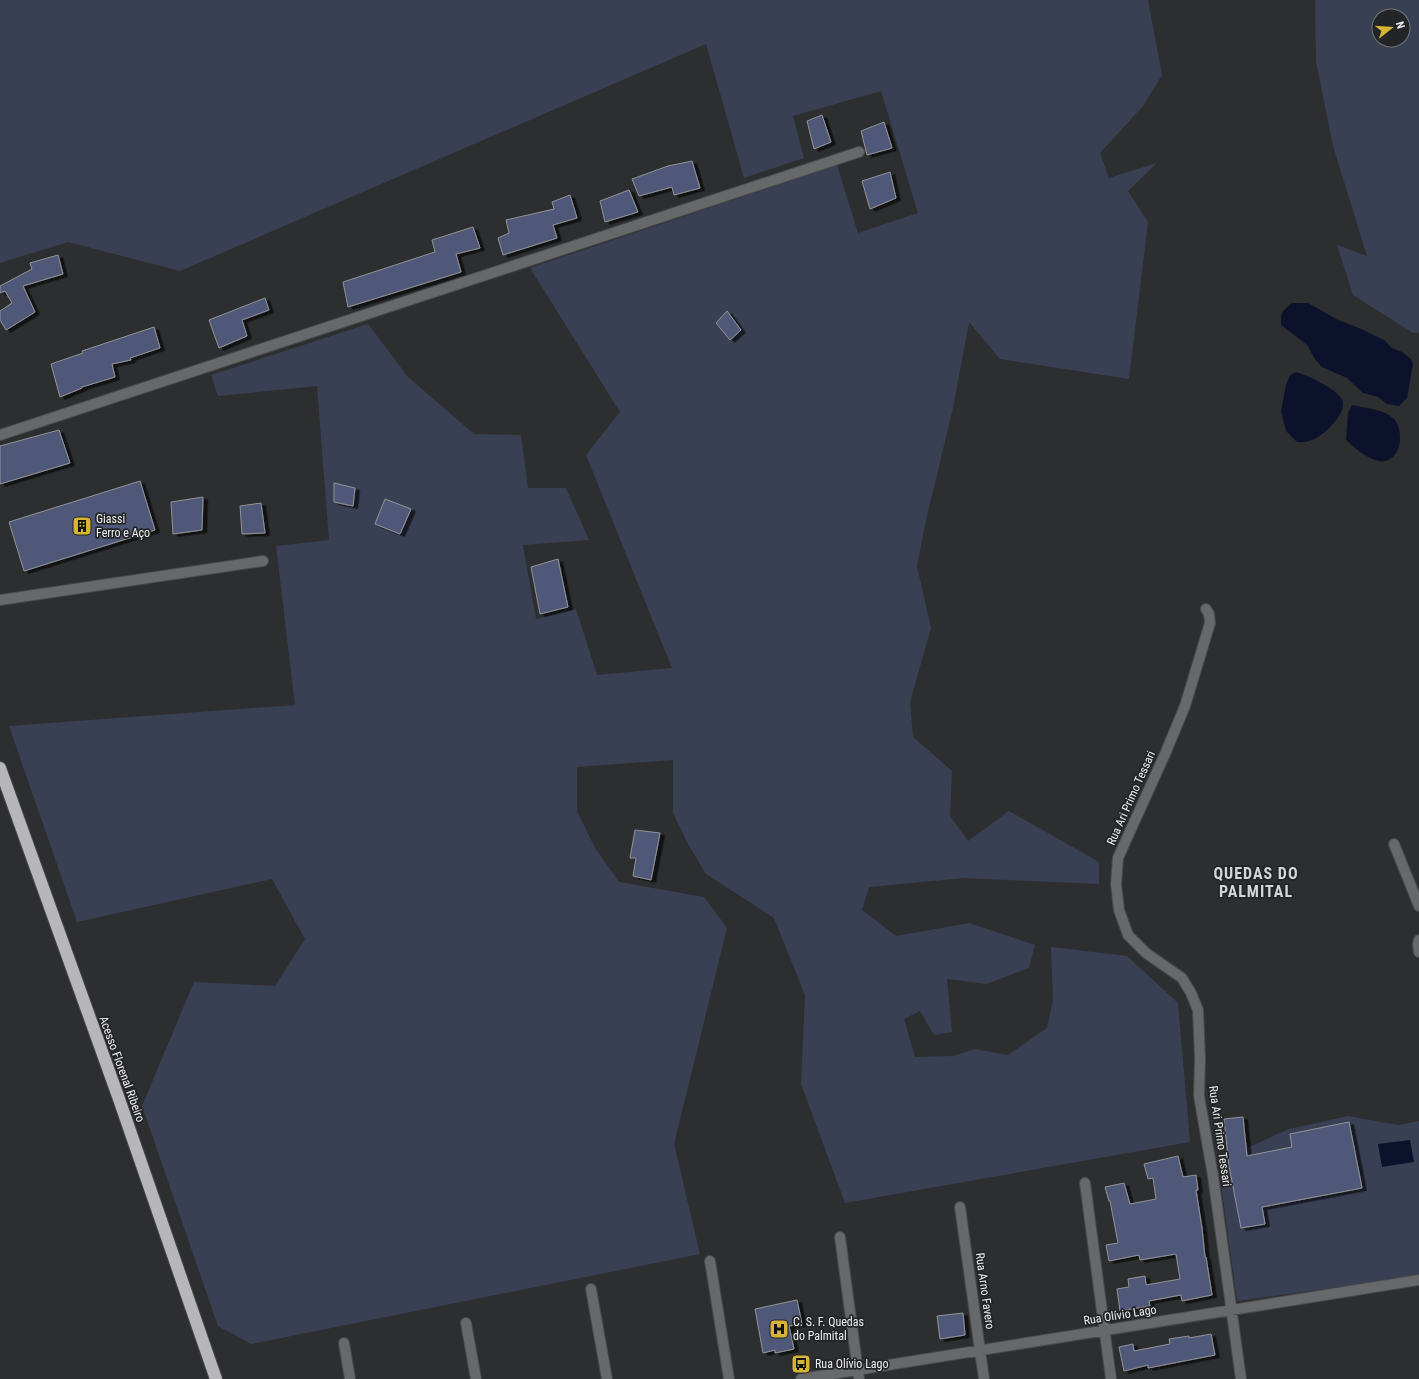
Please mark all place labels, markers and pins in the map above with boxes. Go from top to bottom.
place label: Giassi Ferro e Aço [96,512,150,540]
building icon: Giassi Ferro e Aço [71,515,93,537]
place label: C. S. F. Quedas do Palmital [793,1315,864,1343]
hospital icon: C. S. F. Quedas do Palmital [768,1318,790,1340]
bus stop icon: Rua Olívio Lago [790,1353,812,1375]
place label: Rua Olívio Lago [815,1357,889,1371]

